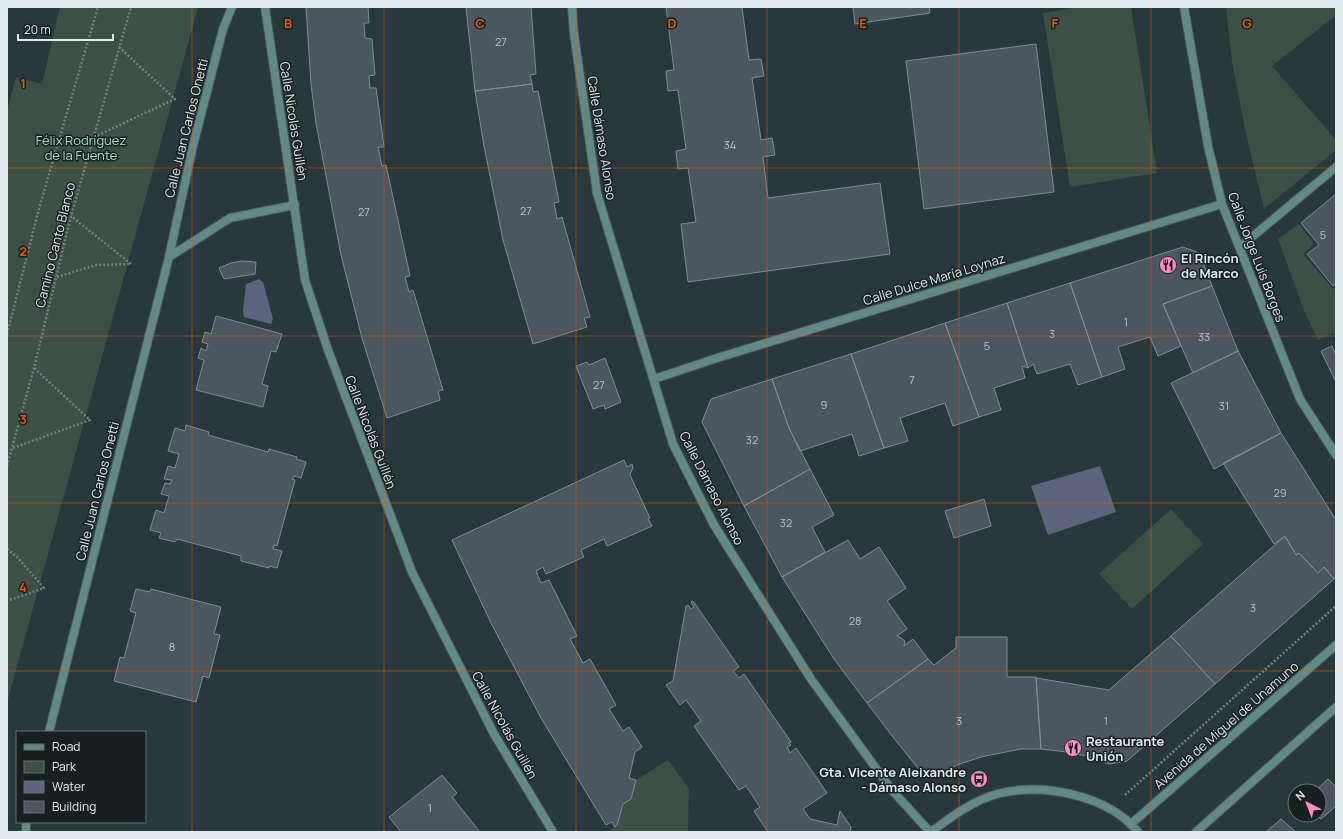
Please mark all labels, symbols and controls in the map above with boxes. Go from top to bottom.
text: B [284,14,292,32]
text: C [475,14,485,32]
text: D [667,14,677,32]
text: E [859,14,867,32]
text: F [1052,14,1059,32]
text: G [1242,14,1252,32]
scale bar [18,16,113,42]
text: 20 m [24,21,51,38]
house number: 27 [495,34,507,49]
street label: Calle Juan Carlos Onetti [160,57,212,199]
street label: Calle Nicolás Guillén [276,60,312,182]
text: 1 [20,74,26,92]
street label: Calle Dámaso Alonso [583,75,621,202]
park label: Félix Rodríguez de la Fuente [36,131,126,164]
house number: 34 [724,137,736,152]
street label: Camino Canto Blanco [31,180,79,310]
street label: Calle Jorge Luis Borges [1224,189,1290,325]
house number: 27 [520,203,532,218]
house number: 27 [358,204,370,219]
house number: 5 [1320,227,1326,242]
text: 2 [19,242,27,260]
street label: Calle Dulce María Loynaz [861,249,1007,309]
place label: El Rincón de Marco [1181,249,1239,282]
restaurant icon: El Rincón de Marco [1158,255,1178,275]
house number: 1 [1124,314,1128,329]
house number: 3 [1049,326,1055,341]
house number: 33 [1198,329,1210,344]
house number: 5 [984,338,990,353]
house number: 7 [909,372,915,387]
street label: Calle Nicolás Guillén [341,373,401,491]
house number: 27 [593,377,605,392]
house number: 9 [821,397,828,412]
house number: 31 [1219,398,1229,413]
text: 3 [19,410,27,428]
street label: Calle Juan Carlos Onetti [71,420,123,562]
street label: Calle Dámaso Alonso [676,428,749,548]
house number: 32 [746,432,758,447]
house number: 29 [1273,485,1287,500]
house number: 32 [780,515,792,530]
text: 4 [19,578,27,596]
house number: 3 [1250,600,1256,615]
house number: 28 [849,613,861,628]
house number: 8 [169,639,175,654]
street label: Avenida de Miguel de Unamuno [1150,657,1302,793]
street label: Calle Nicolás Guillén [468,668,542,782]
house number: 3 [956,713,962,728]
house number: 1 [1104,713,1108,728]
legend [16,731,146,823]
place label: Restaurante Unión [1086,732,1165,765]
text: Road [52,738,80,755]
restaurant icon: Restaurante Unión [1063,738,1083,758]
text: Park [52,758,77,775]
place label: Gta. Vicente Aleixandre - Dámaso Alonso [819,763,966,796]
bus stop icon: Gta. Vicente Aleixandre - Dámaso Alonso [969,769,989,789]
text: Water [52,778,86,795]
north arrow [1287,783,1327,823]
text: N [1292,787,1308,803]
text: Building [52,798,96,815]
house number: 1 [428,800,432,815]

